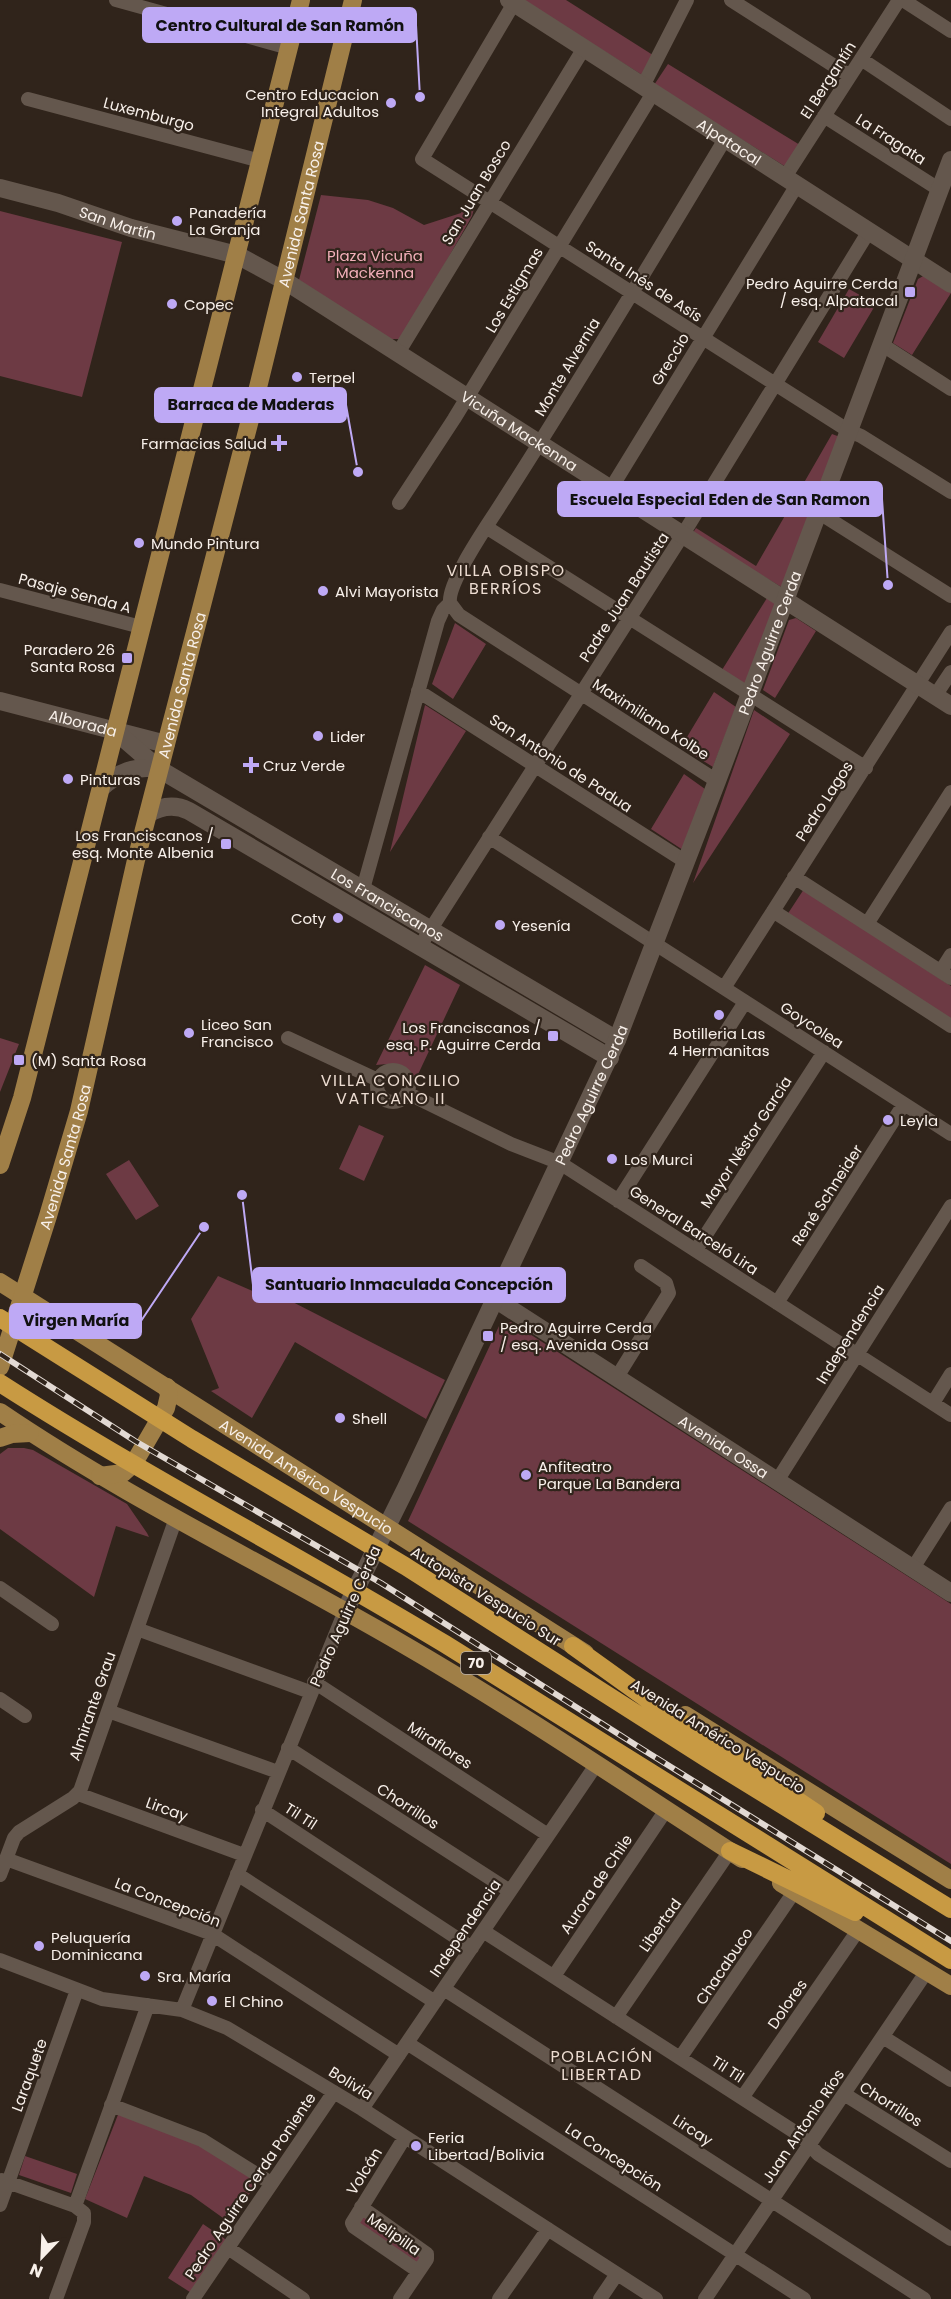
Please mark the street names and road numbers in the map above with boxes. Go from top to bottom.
street label: El Bergantín [795,37,861,123]
street label: Luxemburgo [101,92,197,136]
street label: La Fragata [852,108,930,170]
street label: Alpatacal [693,113,766,170]
street label: San Juan Bosco [436,136,516,248]
street label: Avenida Santa Rosa [272,138,329,289]
street label: San Martín [76,201,159,245]
street label: Santa Inés de Asís [581,235,707,327]
street label: Los Estigmas [480,243,548,337]
street label: Monte Alvernia [529,314,605,420]
street label: Greccio [646,329,694,389]
street label: Vicuña Mackenna [457,385,582,476]
street label: Padre Juan Bautista [574,528,674,666]
street label: Pasaje Senda A [16,568,134,618]
street label: Pedro Aguirre Cerda [732,568,806,718]
street label: Avenida Santa Rosa [152,610,210,761]
street label: Maximiliano Kolbe [588,673,714,765]
street label: Alborada [47,704,120,741]
street label: San Antonio de Padua [486,709,636,817]
street label: Pedro Lagos [790,757,858,845]
street label: Los Franciscanos [327,863,448,946]
street label: Goycolea [776,997,848,1053]
street label: Pedro Aguirre Cerda [549,1022,632,1168]
street label: Mayor Néstor García [695,1072,797,1212]
street label: Avenida Santa Rosa [34,1082,95,1232]
street label: René Schneider [786,1140,868,1250]
street label: General Barceló Lira [625,1180,763,1280]
street label: Independencia [811,1280,889,1388]
street label: Avenida Ossa [675,1410,773,1483]
street label: Avenida Américo Vespucio [216,1413,397,1539]
street label: Autopista Vespucio Sur [407,1541,565,1651]
street label: Pedro Aguirre Cerda [304,1542,386,1690]
street label: Almirante Grau [64,1649,120,1763]
road number: 70 [461,1652,491,1674]
street label: Avenida Américo Vespucio [627,1674,809,1798]
street label: Miraflores [404,1716,477,1774]
street label: Chorrillos [373,1778,443,1834]
street label: Lircay [143,1792,192,1826]
street label: Til Til [281,1798,321,1834]
street label: Aurora de Chile [555,1830,637,1938]
street label: La Concepción [112,1872,224,1932]
street label: Independencia [424,1875,506,1981]
street label: Libertad [634,1894,686,1956]
street label: Chacabuco [690,1923,758,2009]
street label: Dolores [762,1975,812,2033]
street label: Laraquete [6,2036,52,2114]
street label: Til Til [708,2051,748,2087]
street label: Bolivia [325,2061,377,2105]
street label: Juan Antonio Ríos [757,2065,849,2187]
street label: Chorrillos [856,2076,927,2132]
street label: Pedro Aguirre Cerda Poniente [179,2088,321,2284]
street label: Lircay [669,2109,717,2151]
street label: La Concepción [561,2118,667,2196]
street label: Volcán [341,2143,387,2199]
street label: Melipilla [363,2208,425,2260]

